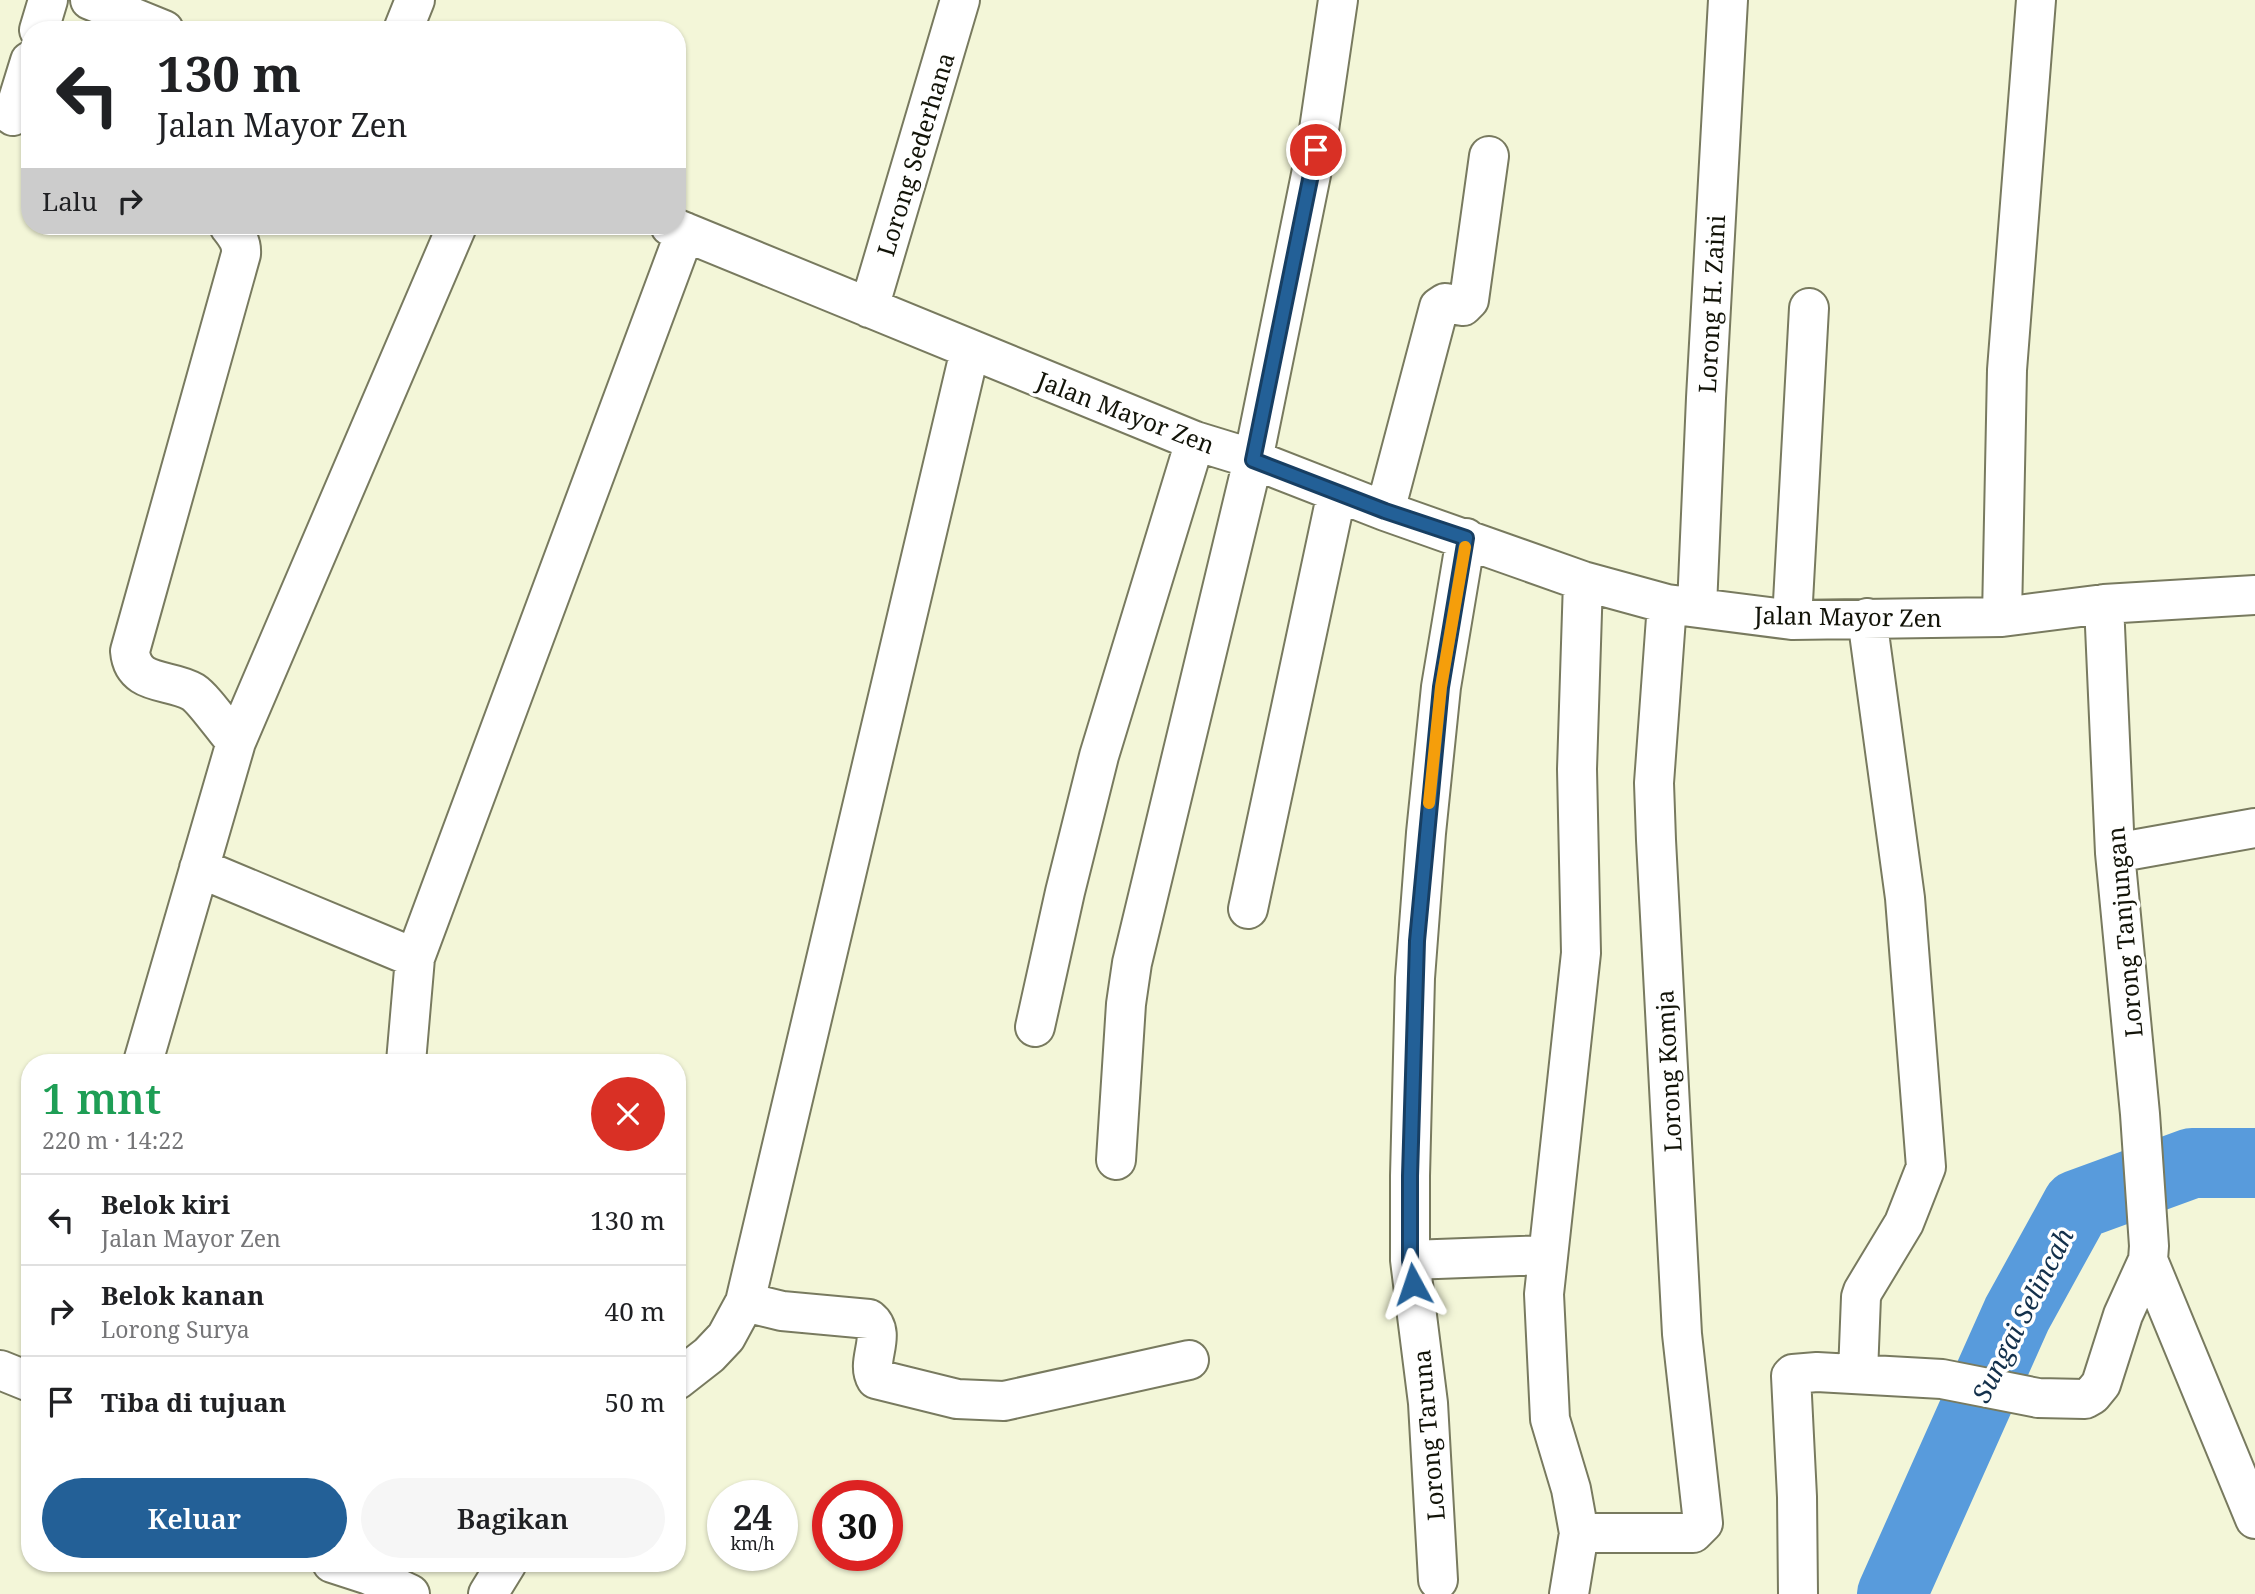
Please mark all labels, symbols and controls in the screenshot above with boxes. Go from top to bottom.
text: 130 m [157,40,301,106]
street label: Lorong Sederhana [868,48,962,260]
icon: left [42,49,133,140]
text: Jalan Mayor Zen [157,103,407,146]
pin [1286,120,1346,180]
icon: arrive [1297,131,1335,169]
icon: right [111,182,149,220]
text: Lalu [42,183,97,219]
street label: Lorong H. Zaini [1690,214,1732,394]
street label: Jalan Mayor Zen [1031,363,1220,461]
street label: Jalan Mayor Zen [1753,598,1942,634]
street label: Lorong Tanjungan [2098,825,2150,1039]
street label: Lorong Komja [1647,989,1689,1153]
text: 1 mnt [42,1069,161,1126]
button: close [591,1077,665,1151]
text: 220 m · 14:22 [42,1124,184,1156]
text: Belok kiri [101,1186,230,1222]
icon: left [42,1201,80,1239]
text: 130 m [590,1202,665,1238]
water label: Sungai Selincah [1963,1221,2082,1408]
text: Jalan Mayor Zen [101,1222,281,1254]
position arrow [1376,1247,1450,1321]
text: Belok kanan [101,1277,264,1313]
icon: right [42,1292,80,1330]
text: 40 m [605,1293,665,1329]
text: Lorong Surya [101,1313,250,1345]
street label: Lorong Taruna [1404,1348,1452,1522]
icon: arrive [42,1383,80,1421]
text: Tiba di tujuan [101,1384,286,1420]
text: 50 m [605,1384,665,1420]
button: Keluar [42,1478,347,1558]
button: Bagikan [361,1478,665,1558]
speed limit sign: 30 [812,1480,903,1571]
text: 24 [733,1493,772,1540]
text: km/h [730,1531,775,1555]

